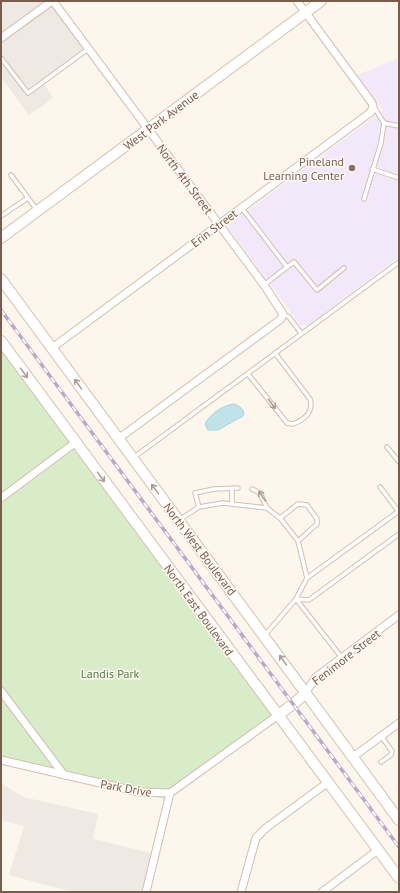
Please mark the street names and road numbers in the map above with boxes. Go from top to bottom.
street label: West Park Avenue [121,87,201,153]
street label: North 4th Street [154,141,216,217]
street label: Erin Street [188,206,240,250]
street label: North West Boulevard [160,500,240,598]
street label: North East Boulevard [161,561,237,659]
street label: Fenimore Street [309,626,383,688]
street label: Park Drive [99,776,153,800]

